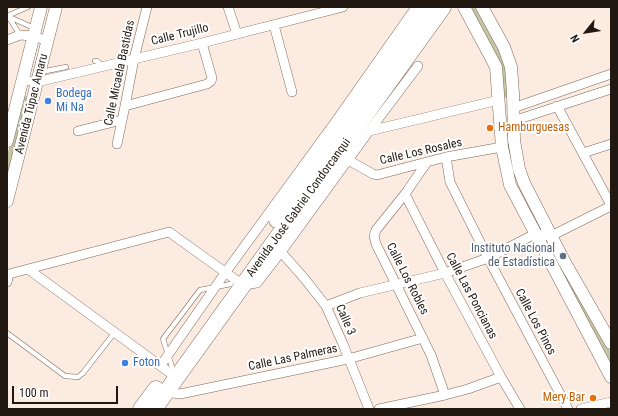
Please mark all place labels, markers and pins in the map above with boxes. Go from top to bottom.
place label: Bodega Mi Na [56,87,92,115]
marker: Bodega Mi Na [43,96,53,106]
place label: Hamburguesas [498,121,570,135]
marker: Hamburguesas [485,123,495,133]
place label: Instituto Nacional de Estadística [471,242,555,270]
marker: Instituto Nacional de Estadística [558,251,568,261]
place label: Foton [133,356,160,370]
marker: Foton [120,358,130,368]
place label: Mery Bar [543,391,585,405]
marker: Mery Bar [588,393,598,403]

